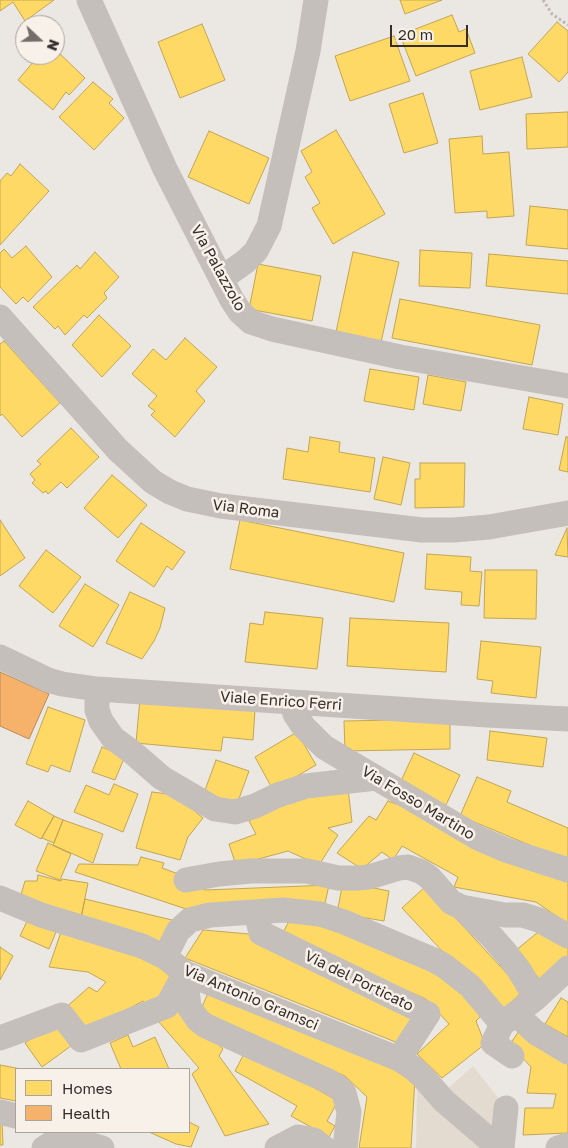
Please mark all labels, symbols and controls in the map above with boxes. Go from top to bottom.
north arrow [15,15,65,65]
scale bar [393,15,470,47]
text: 20 m [398,25,433,43]
text: N [44,37,63,53]
street label: Via Palazzolo [187,222,249,314]
street label: Via Roma [212,496,280,522]
street label: Viale Enrico Ferri [220,688,342,714]
street label: Via Fosso Martino [358,762,478,844]
street label: Via del Porticato [302,947,416,1015]
street label: Via Antonio Gramsci [181,961,321,1035]
legend [15,1068,190,1133]
text: Homes [62,1079,112,1097]
text: Health [62,1104,110,1122]

